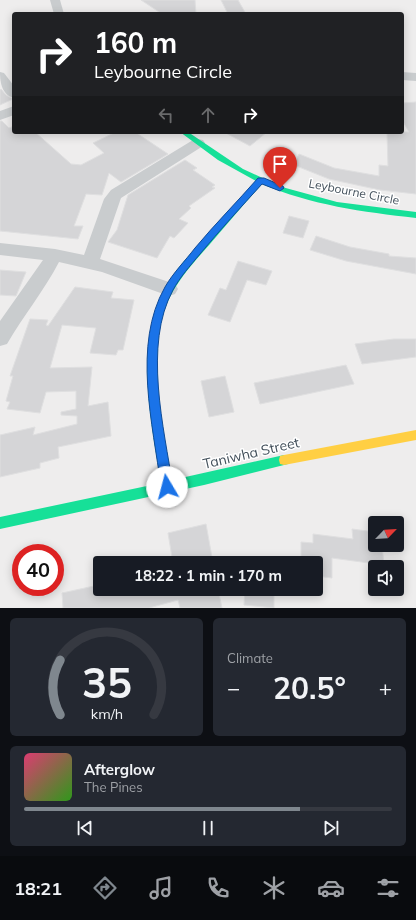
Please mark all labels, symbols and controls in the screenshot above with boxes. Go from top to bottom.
text: 160 m [94,25,177,60]
icon: right [28,28,80,80]
text: Leybourne Circle [94,60,232,83]
icon: left [155,104,177,126]
icon: ahead [197,104,219,126]
icon: right [239,104,261,126]
pin [263,147,297,188]
icon: arrive [269,153,291,175]
street label: Leybourne Circle [308,175,401,208]
street label: Taniwha Street [201,433,301,473]
position arrow [146,466,188,508]
north arrow [368,516,404,552]
map controls [368,516,404,596]
speed limit sign: 40 [12,544,64,596]
button: sound [368,560,404,596]
text: 18:22 · 1 min · 170 m [134,566,282,585]
text: Climate [227,650,273,666]
text: 35 [82,656,131,708]
text: 20.5° [273,669,346,707]
text: − [227,674,240,702]
text: + [379,674,392,702]
text: km/h [90,705,123,723]
text: Afterglow [84,760,155,779]
text: The Pines [84,779,143,795]
icon: previous [74,817,96,839]
icon: pause [197,817,219,839]
icon: next [320,817,342,839]
icon: directions [91,874,119,902]
icon: music [147,874,175,902]
icon: phone [204,874,232,902]
icon: climate [260,874,288,902]
icon: car [317,874,345,902]
icon: filters [374,874,402,902]
text: 18:21 [14,877,62,900]

